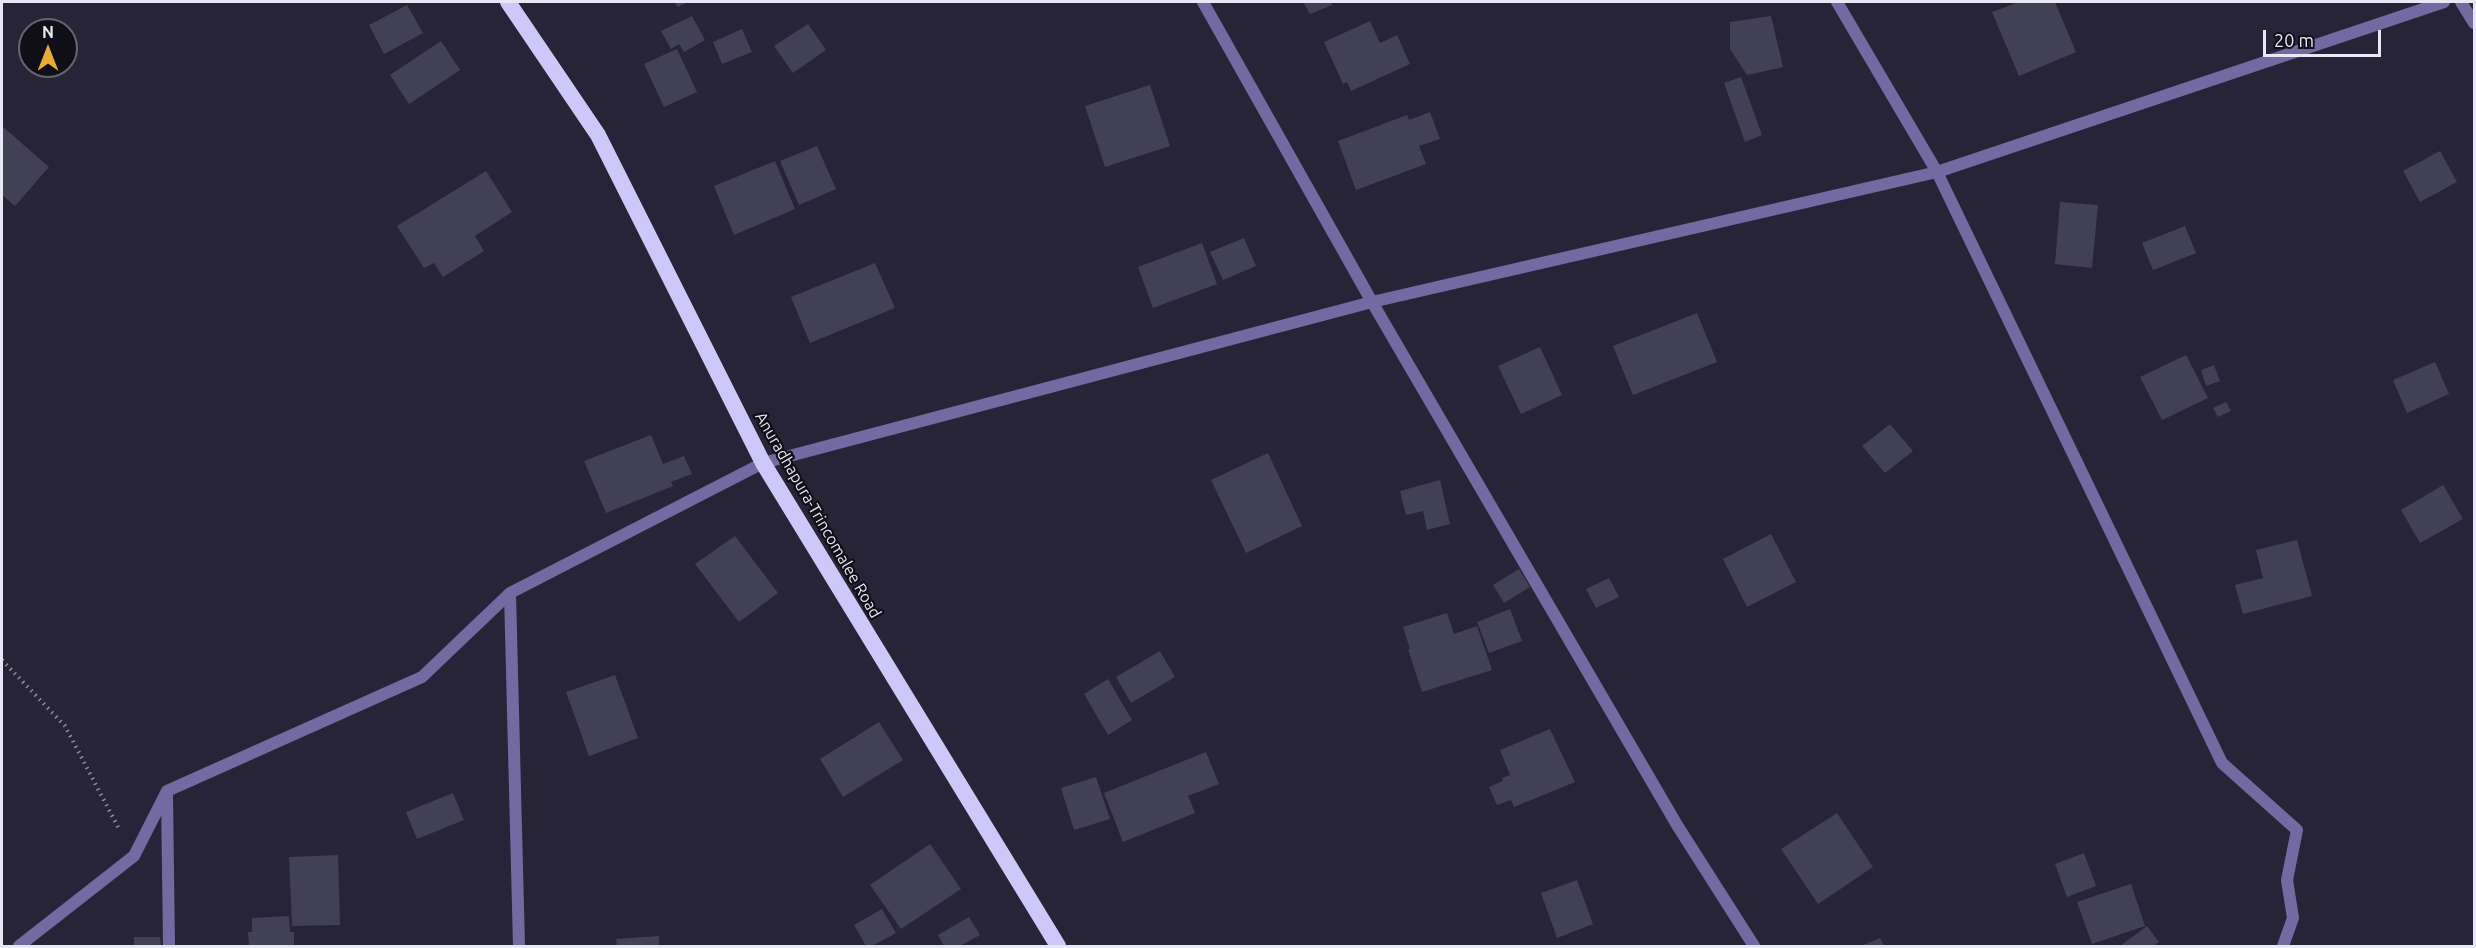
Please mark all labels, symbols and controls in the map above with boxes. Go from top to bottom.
north arrow [18,18,78,78]
scale bar [2266,18,2384,56]
text: N [42,23,54,41]
text: 20 m [2274,30,2314,50]
street label: Anuradhapura-Trincomalee Road [751,408,885,622]

